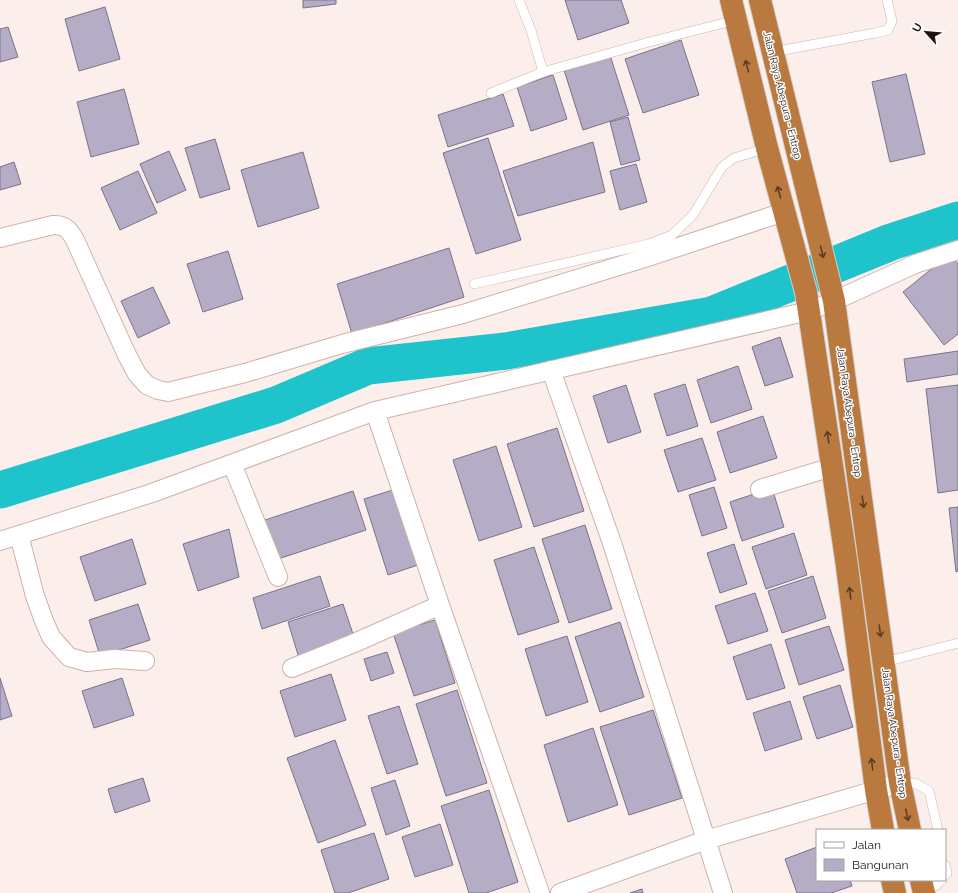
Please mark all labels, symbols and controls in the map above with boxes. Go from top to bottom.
north arrow [906,12,946,52]
text: U [910,21,925,34]
street label: Jalan Raya Abepura - Entrop [761,30,804,160]
one-way arrow [743,60,750,73]
one-way arrow [775,186,782,199]
one-way arrow [819,245,826,258]
street label: Jalan Raya Abepura - Entrop [835,346,864,478]
one-way arrow [824,431,832,444]
one-way arrow [859,496,866,509]
one-way arrow [846,587,854,600]
one-way arrow [876,624,884,637]
street label: Jalan Raya Abepura - Entrop [880,667,909,799]
one-way arrow [868,758,876,771]
one-way arrow [904,808,912,821]
legend [816,829,946,881]
text: Jalan [852,838,881,852]
text: Bangunan [852,858,909,872]

